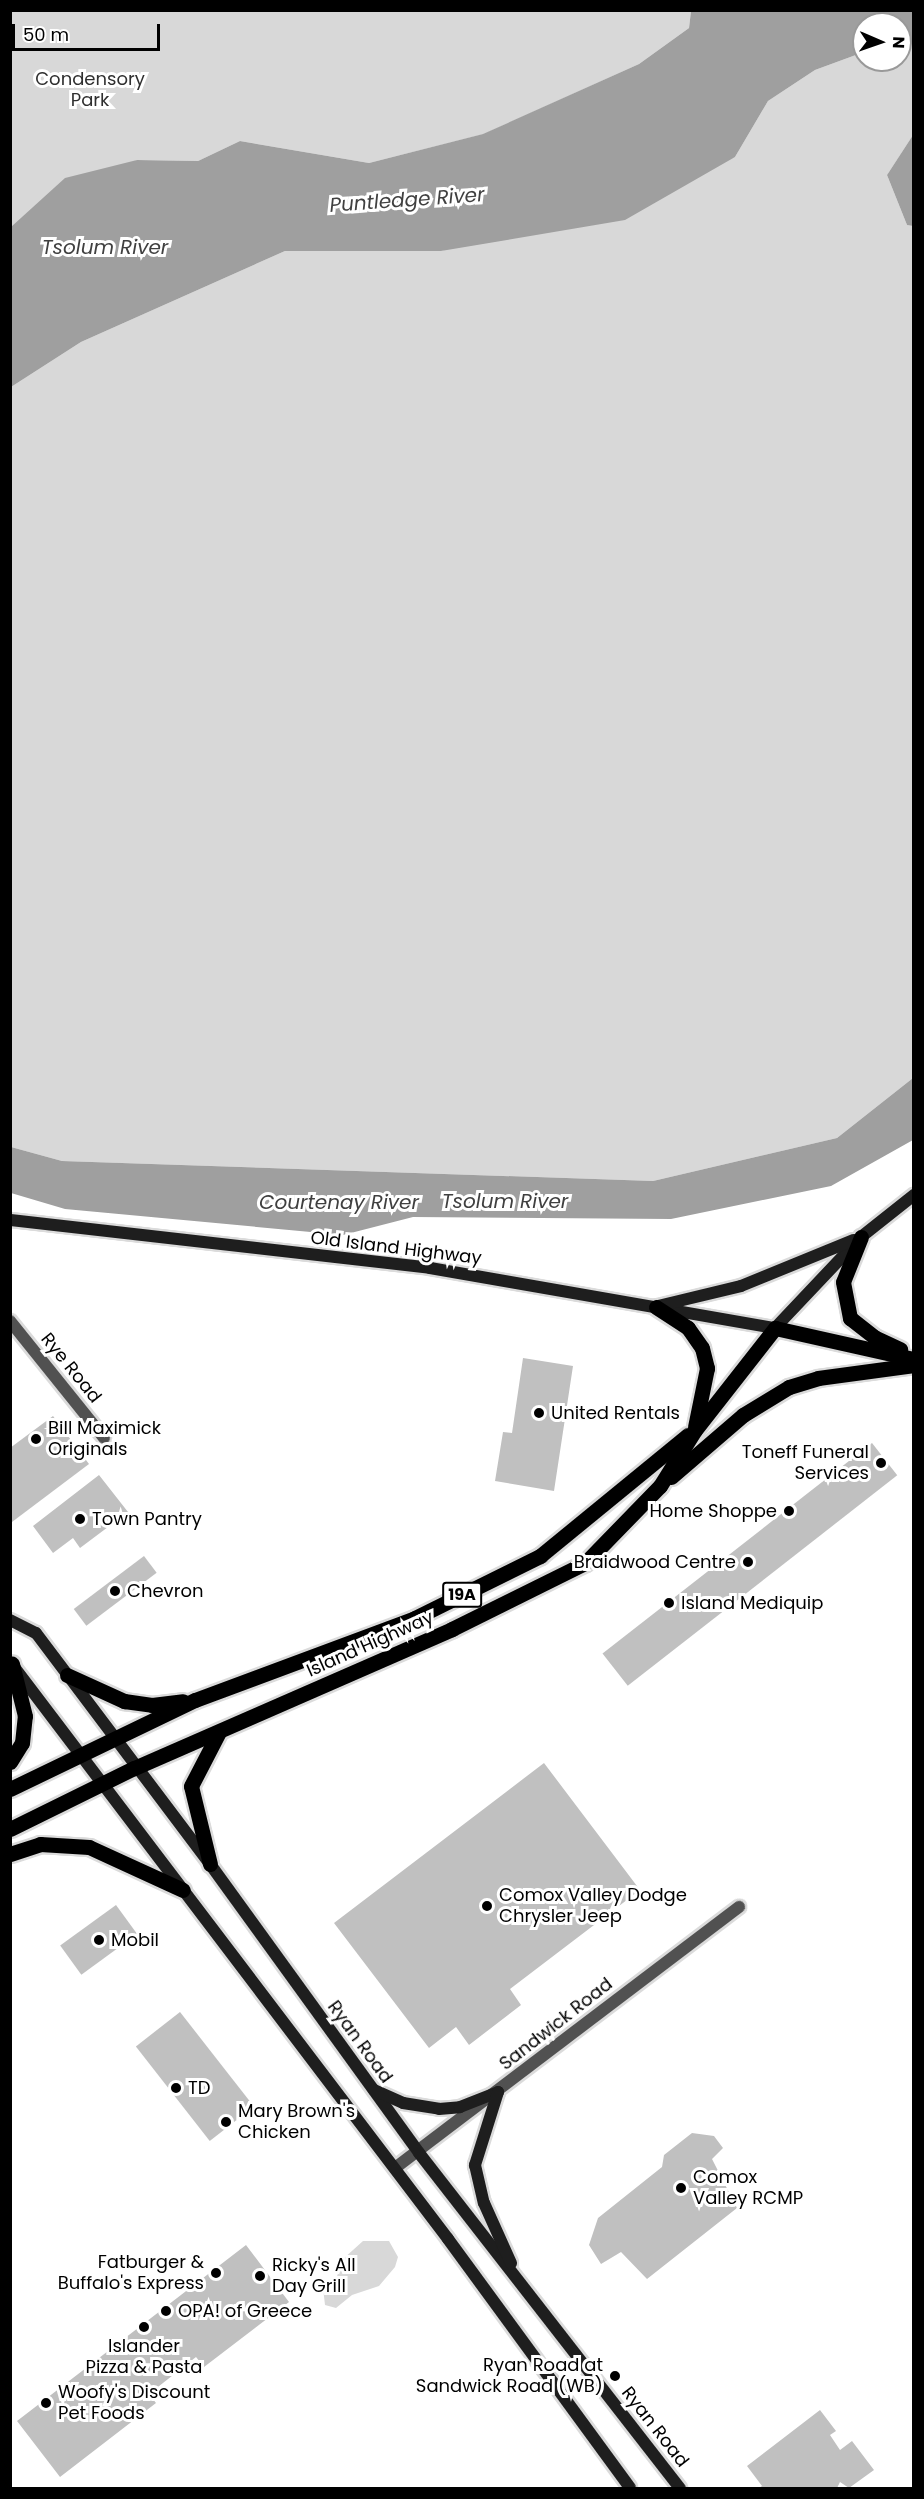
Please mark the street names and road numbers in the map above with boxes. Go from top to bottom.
street label: Old Island Highway [309,1227,483,1269]
street label: Rye Road [36,1329,106,1407]
road number: 19A [441,1582,483,1608]
street label: Island Highway [303,1606,437,1682]
street label: Sandwick Road [495,1973,617,2075]
street label: Ryan Road [323,1997,397,2087]
street label: Ryan Road [617,2382,693,2472]

